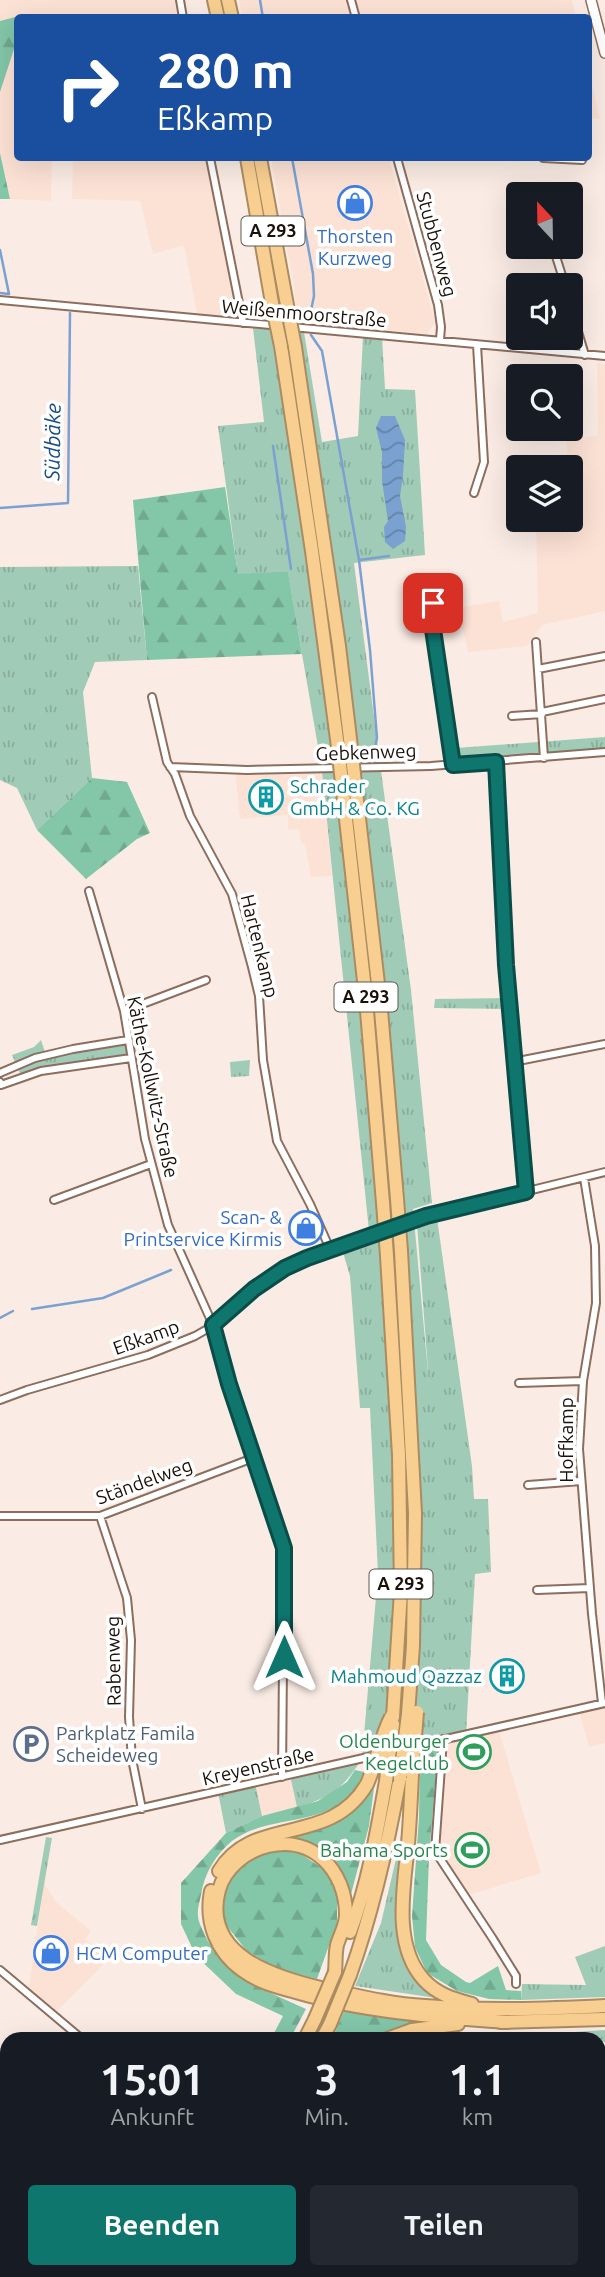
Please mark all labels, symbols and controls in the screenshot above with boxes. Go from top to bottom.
icon: right [42,42,133,133]
text: 280 m [157,42,294,97]
text: Eßkamp [157,100,273,136]
north arrow [506,182,583,259]
map controls [506,182,583,532]
shop icon: Thorsten Kurzweg [336,184,374,222]
street label: Stubbenweg [412,189,462,299]
road number: A 293 [242,216,304,246]
place label: Thorsten Kurzweg [317,225,393,269]
button: sound [506,273,583,350]
street label: Weißenmoorstraße [221,295,387,331]
button: search [506,364,583,441]
water label: Südbäke [39,403,65,482]
button: layers [506,455,583,532]
pin [403,573,463,633]
icon: arrive [414,584,452,622]
street label: Gebkenweg [315,739,417,765]
place label: Schrader GmbH & Co. KG [290,775,420,819]
building icon: Schrader GmbH & Co. KG [247,778,285,816]
street label: Hartenkamp [237,892,283,1000]
road number: A 293 [334,982,398,1012]
street label: Käthe-Kollwitz-Straße [123,994,183,1180]
place label: Scan- & Printservice Kirmis [124,1206,283,1250]
shop icon: Scan- & Printservice Kirmis [287,1209,325,1247]
street label: Eßkamp [110,1315,182,1359]
street label: Hoffkamp [555,1397,577,1483]
street label: Ständelweg [93,1453,195,1509]
road number: A 293 [370,1569,432,1598]
street label: Rabenweg [101,1616,125,1706]
position arrow [247,1620,321,1694]
building icon: Mahmoud Qazzaz [488,1657,526,1695]
place label: Mahmoud Qazzaz [331,1665,482,1687]
place label: Parkplatz Famila Scheideweg [56,1722,195,1766]
parking icon: Parkplatz Famila Scheideweg [12,1725,50,1763]
place label: Oldenburger Kegelclub [339,1730,449,1774]
sports icon: Oldenburger Kegelclub [455,1733,493,1771]
street label: Kreyenstraße [200,1742,316,1790]
sports icon: Bahama Sports [453,1831,491,1869]
place label: Bahama Sports [320,1839,448,1861]
shop icon: HCM Computer [32,1934,70,1972]
place label: HCM Computer [76,1942,208,1964]
text: 15:01 [100,2056,205,2103]
text: 3 [315,2056,339,2103]
text: 1.1 [449,2056,506,2103]
text: Ankunft [110,2104,194,2129]
text: Min. [305,2104,349,2129]
text: km [462,2104,493,2129]
button: Beenden [28,2185,296,2265]
button: Teilen [310,2185,578,2265]

